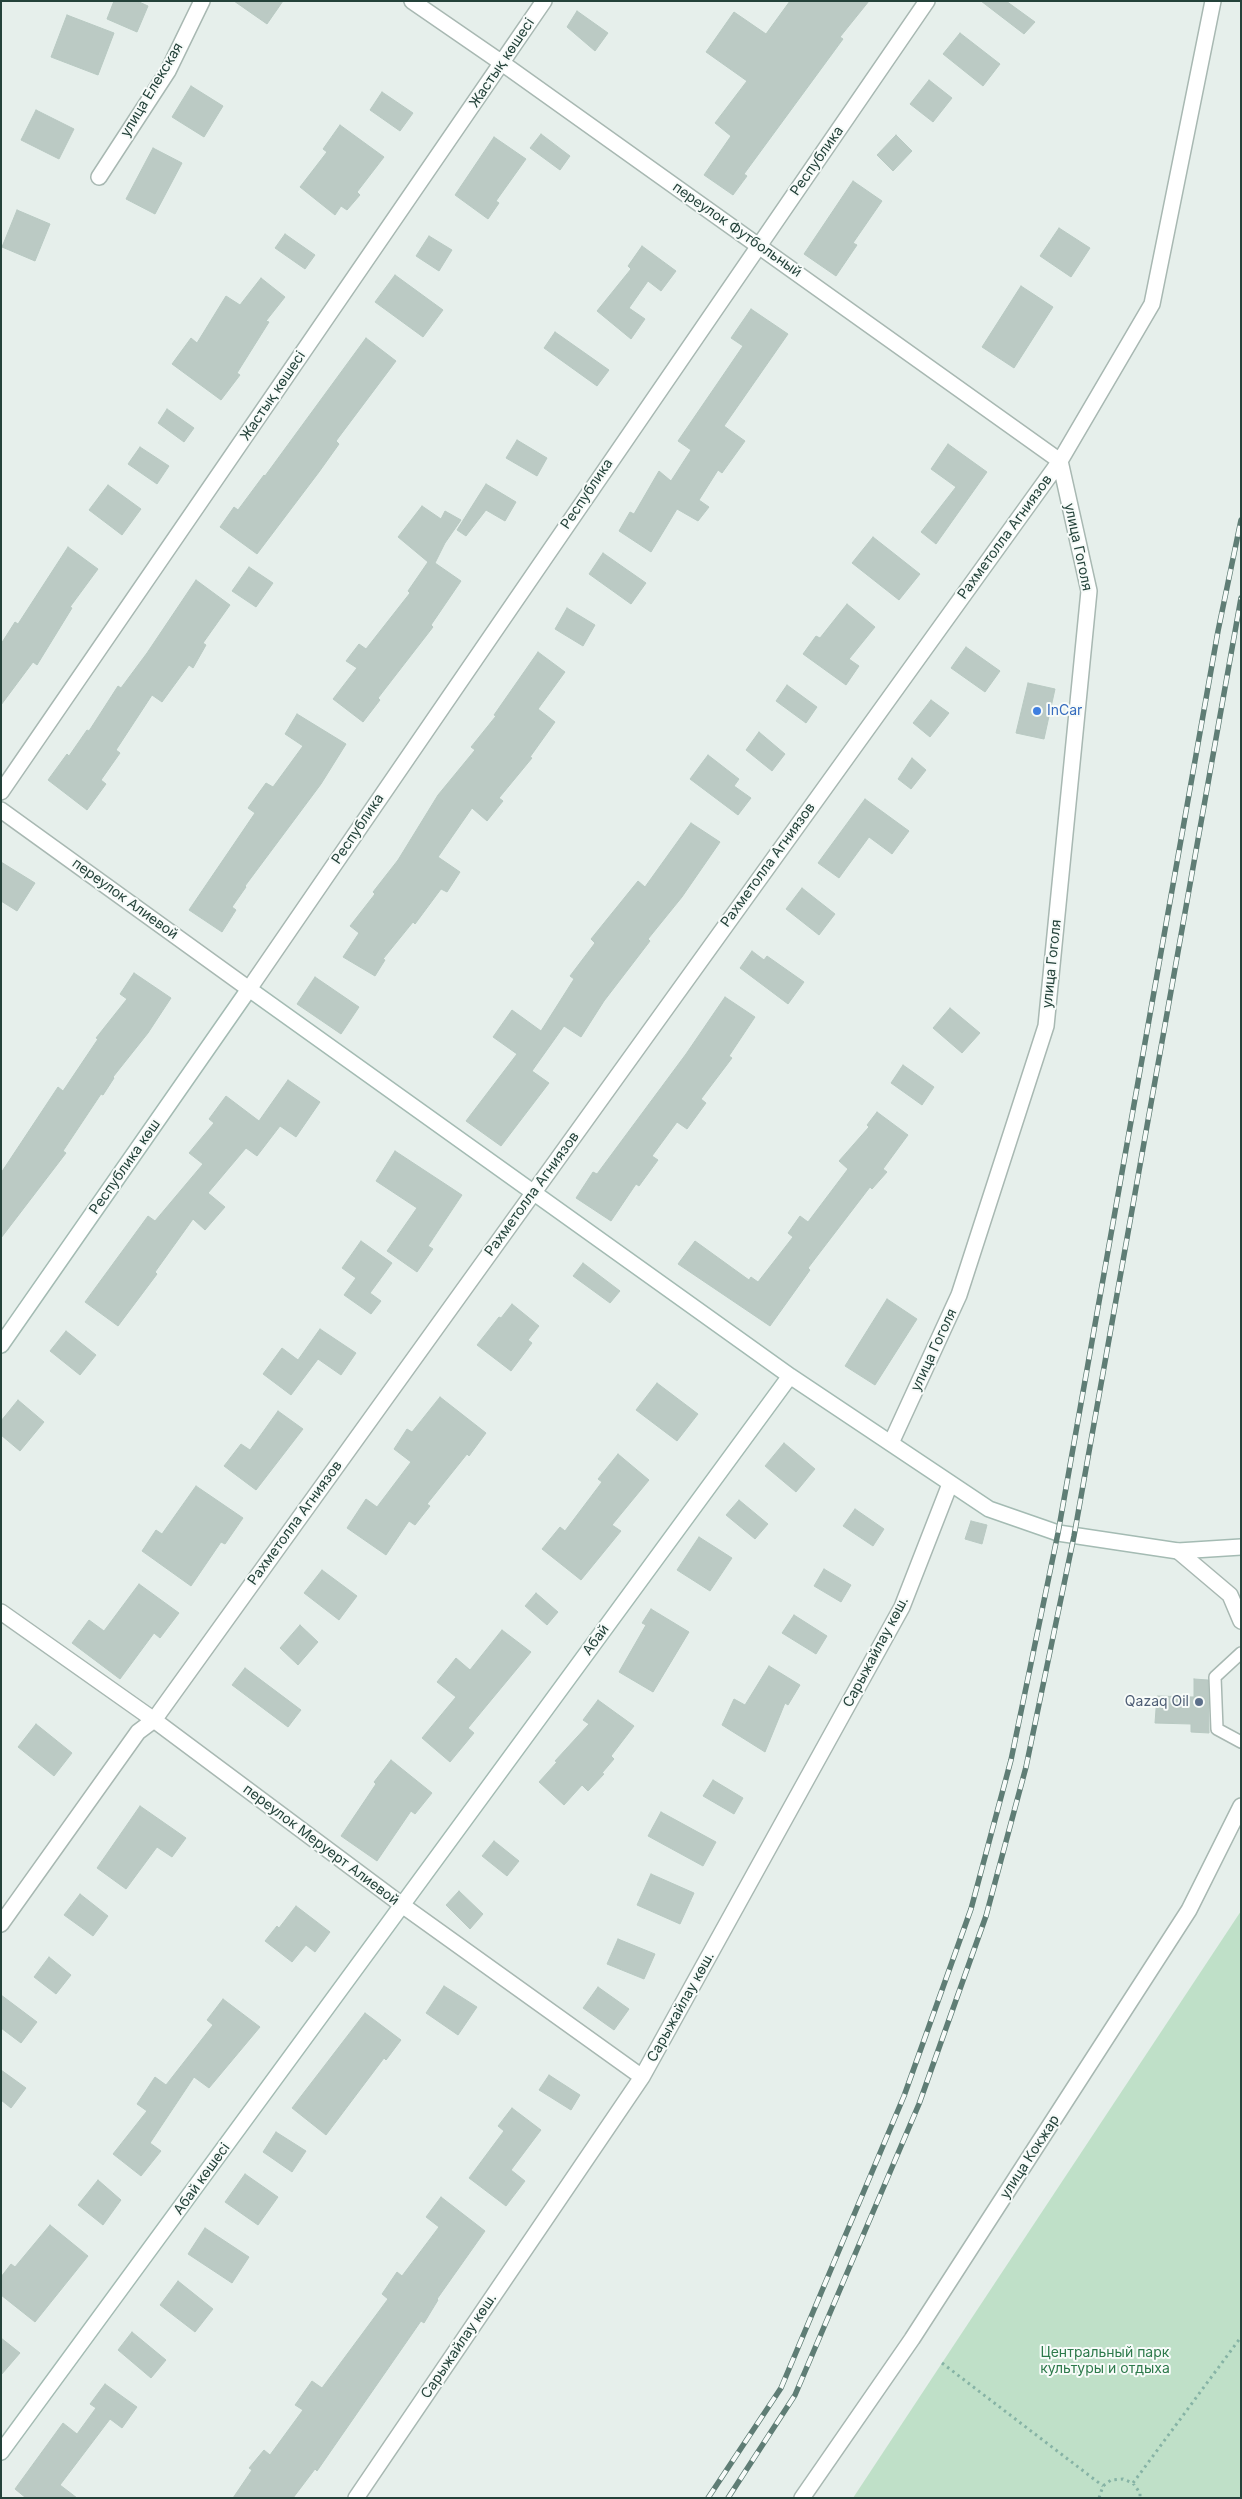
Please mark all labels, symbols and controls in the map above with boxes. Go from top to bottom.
street label: Жастық көшесі [466,15,538,111]
street label: улица Елекская [117,40,187,140]
street label: Республика [787,123,847,199]
street label: переулок Футбольный [669,179,805,281]
street label: Жастық көшесі [237,348,309,444]
street label: Республика [557,456,617,532]
street label: Рахметолла Агниязов [954,472,1056,602]
street label: улица Гоголя [1061,502,1095,592]
place label: InCar [1047,703,1082,719]
marker: InCar [1031,705,1043,717]
street label: Республика [328,791,388,867]
street label: Рахметолла Агниязов [717,800,819,930]
street label: переулок Алиевой [69,855,181,943]
street label: улица Гоголя [1039,919,1065,1009]
street label: Республика көш [86,1116,164,1218]
street label: Рахметолла Агниязов [481,1129,583,1259]
street label: улица Гоголя [908,1306,960,1394]
street label: Рахметолла Агниязов [244,1458,346,1588]
street label: Сарыжайлау көш. [840,1594,912,1710]
street label: Абай [579,1621,613,1659]
place label: Qazaq Oil [1125,1694,1189,1710]
marker: Qazaq Oil [1193,1696,1205,1708]
street label: переулок Меруерт Алиевой [240,1781,402,1909]
street label: Сарыжайлау көш. [644,1949,718,2065]
street label: улица Кокжар [997,2112,1063,2202]
street label: Абай көшесі [170,2140,234,2218]
street label: Сарыжайлау көш. [418,2290,500,2402]
park label: Центральный парк культуры и отдыха [1040,2345,1170,2378]

